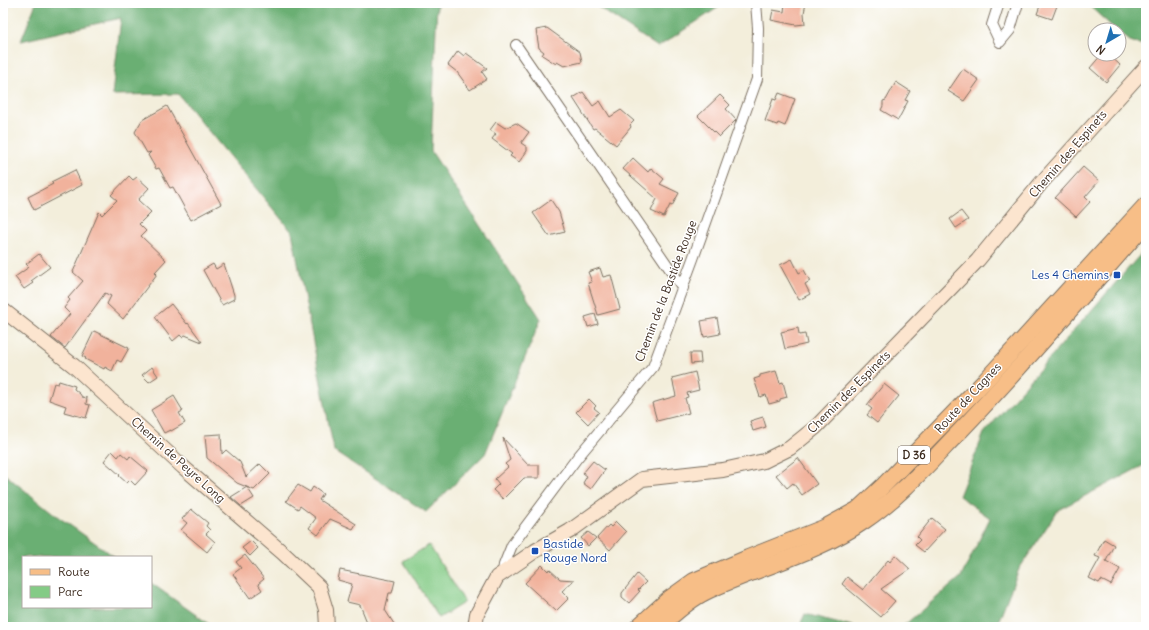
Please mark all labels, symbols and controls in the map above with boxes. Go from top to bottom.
north arrow [1087,22,1127,62]
text: N [1094,42,1108,58]
street label: Chemin des Espinets [1026,107,1110,201]
street label: Chemin de la Bastide Rouge [632,218,700,364]
place label: Les 4 Chemins [1031,267,1109,282]
marker: Les 4 Chemins [1112,270,1122,280]
street label: Chemin des Espinets [804,347,893,436]
street label: Route de Cagnes [931,359,1004,436]
street label: Chemin de Peyre Long [128,413,228,506]
road number: D 36 [898,446,930,464]
place label: Bastide Rouge Nord [543,536,607,565]
marker: Bastide Rouge Nord [530,546,540,556]
legend [22,556,152,608]
text: Route [58,564,90,579]
text: Parc [58,584,83,599]

